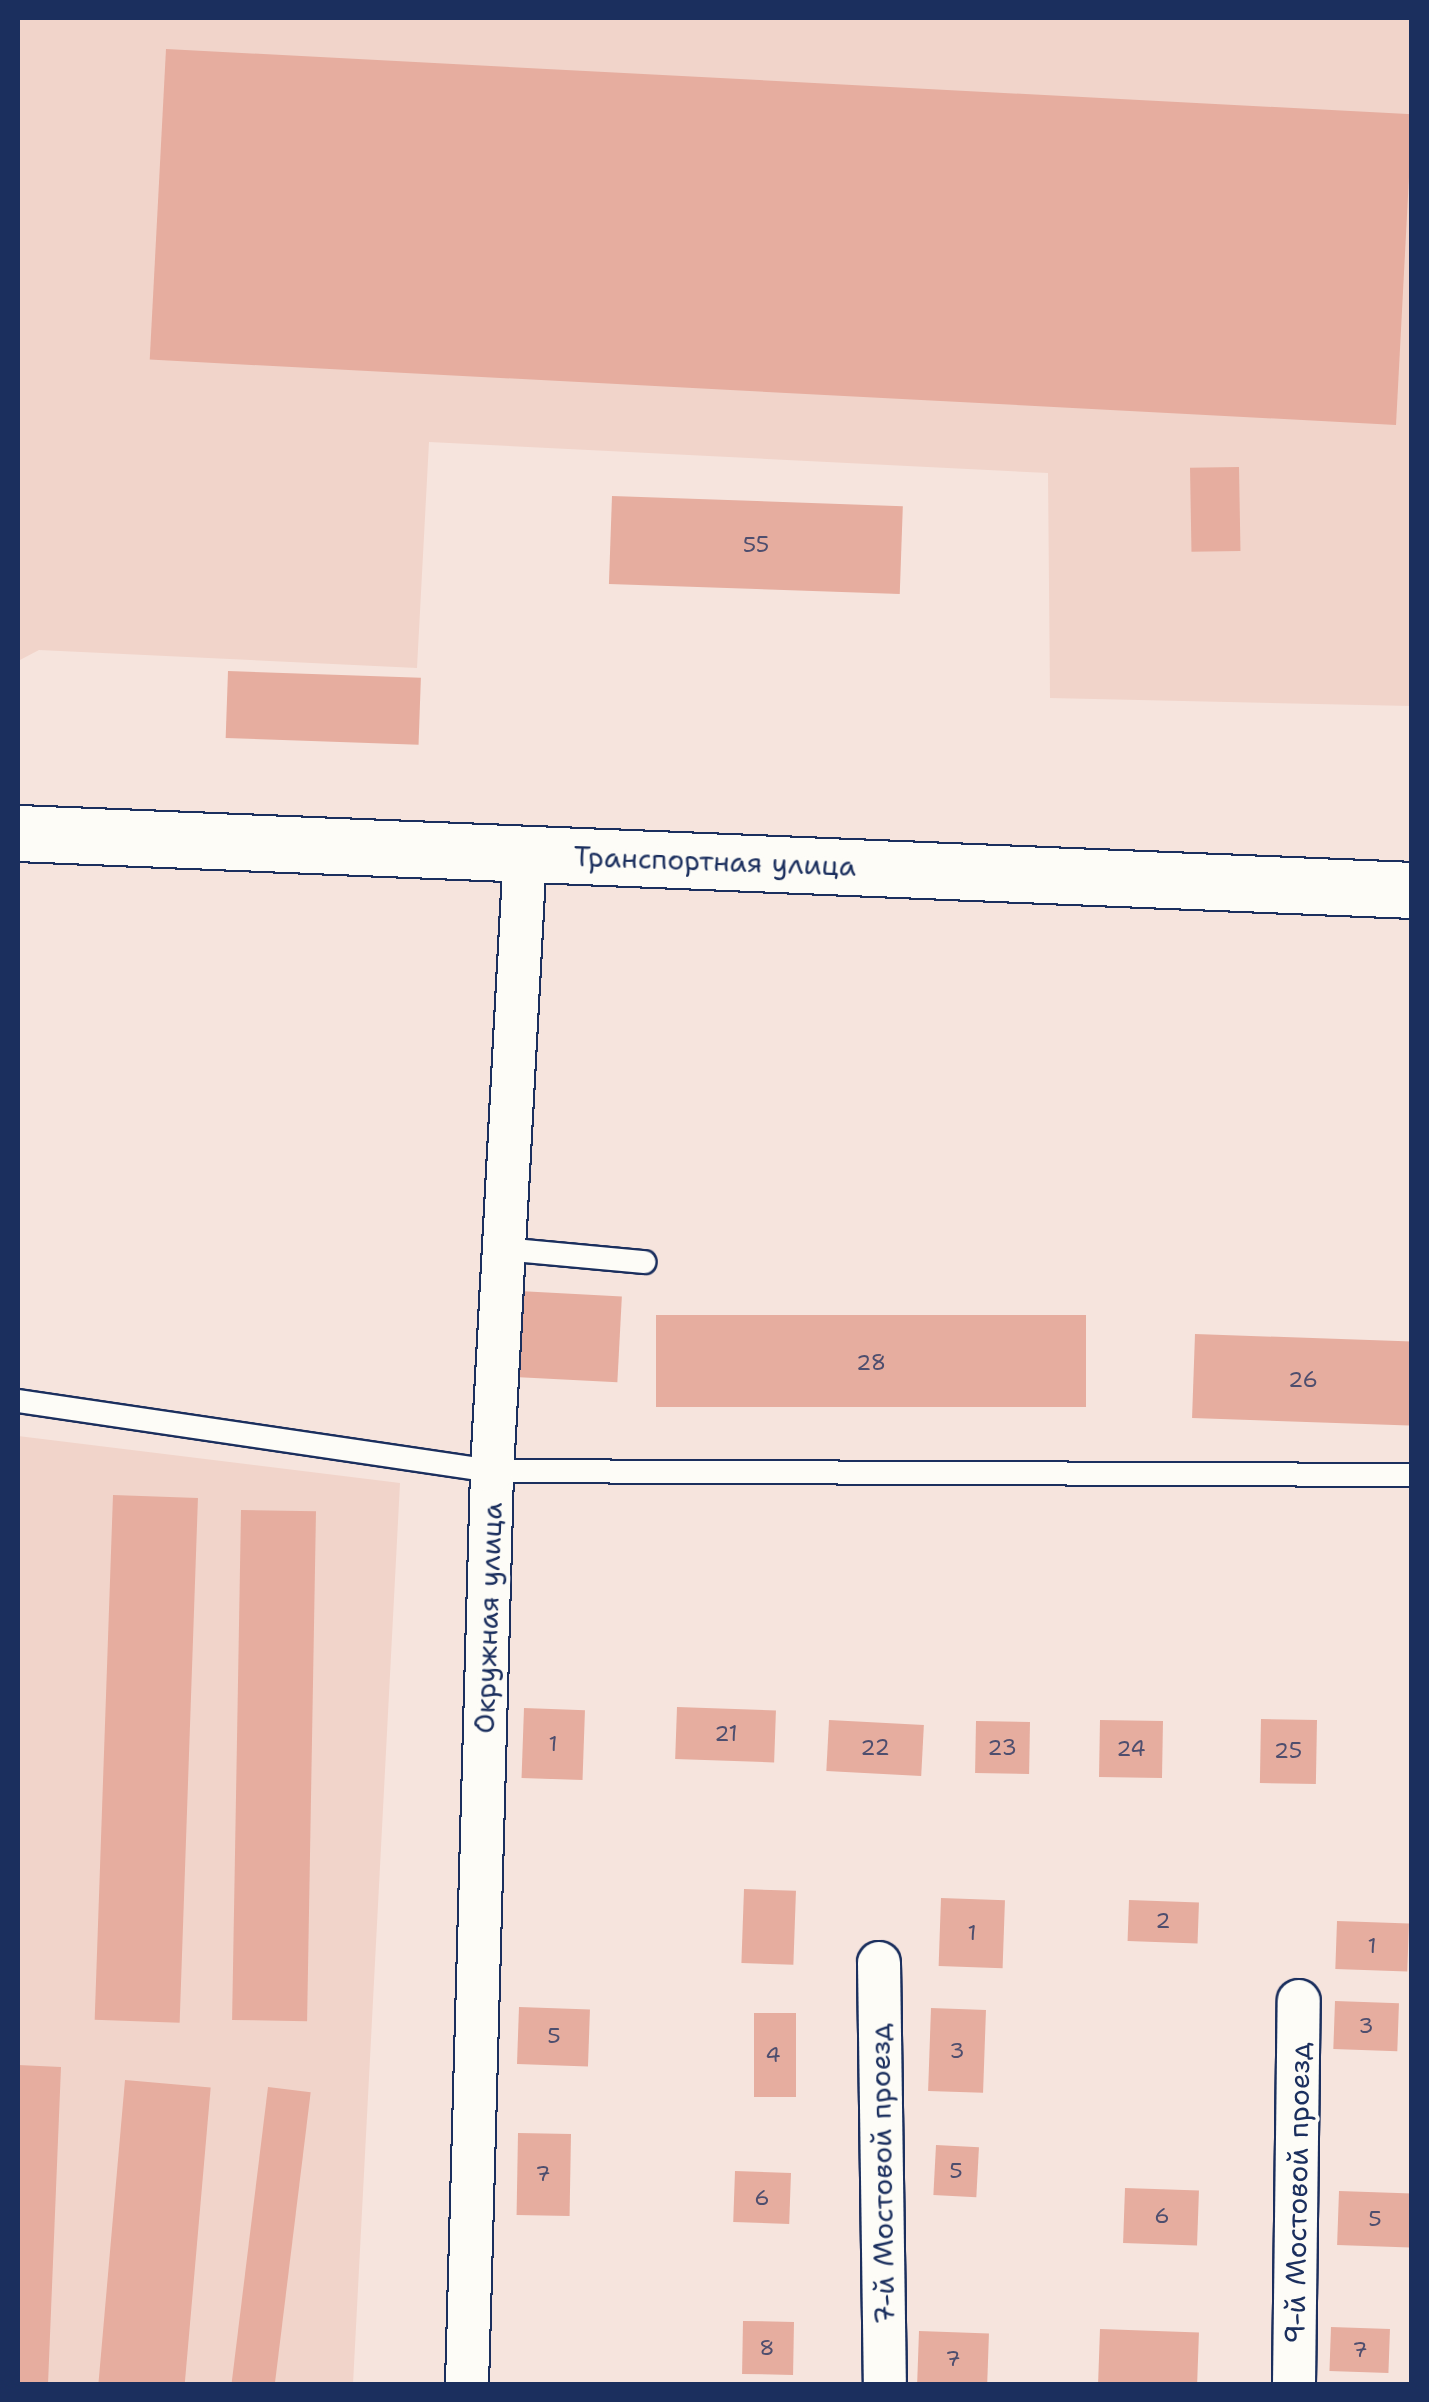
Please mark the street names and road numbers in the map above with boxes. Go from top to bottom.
street label: Транспортная улица [573,839,857,883]
street label: Окружная улица [467,1502,509,1734]
street label: 7-й Мостовой проезд [863,2023,901,2325]
street label: 9-й Мостовой проезд [1278,2042,1316,2344]

